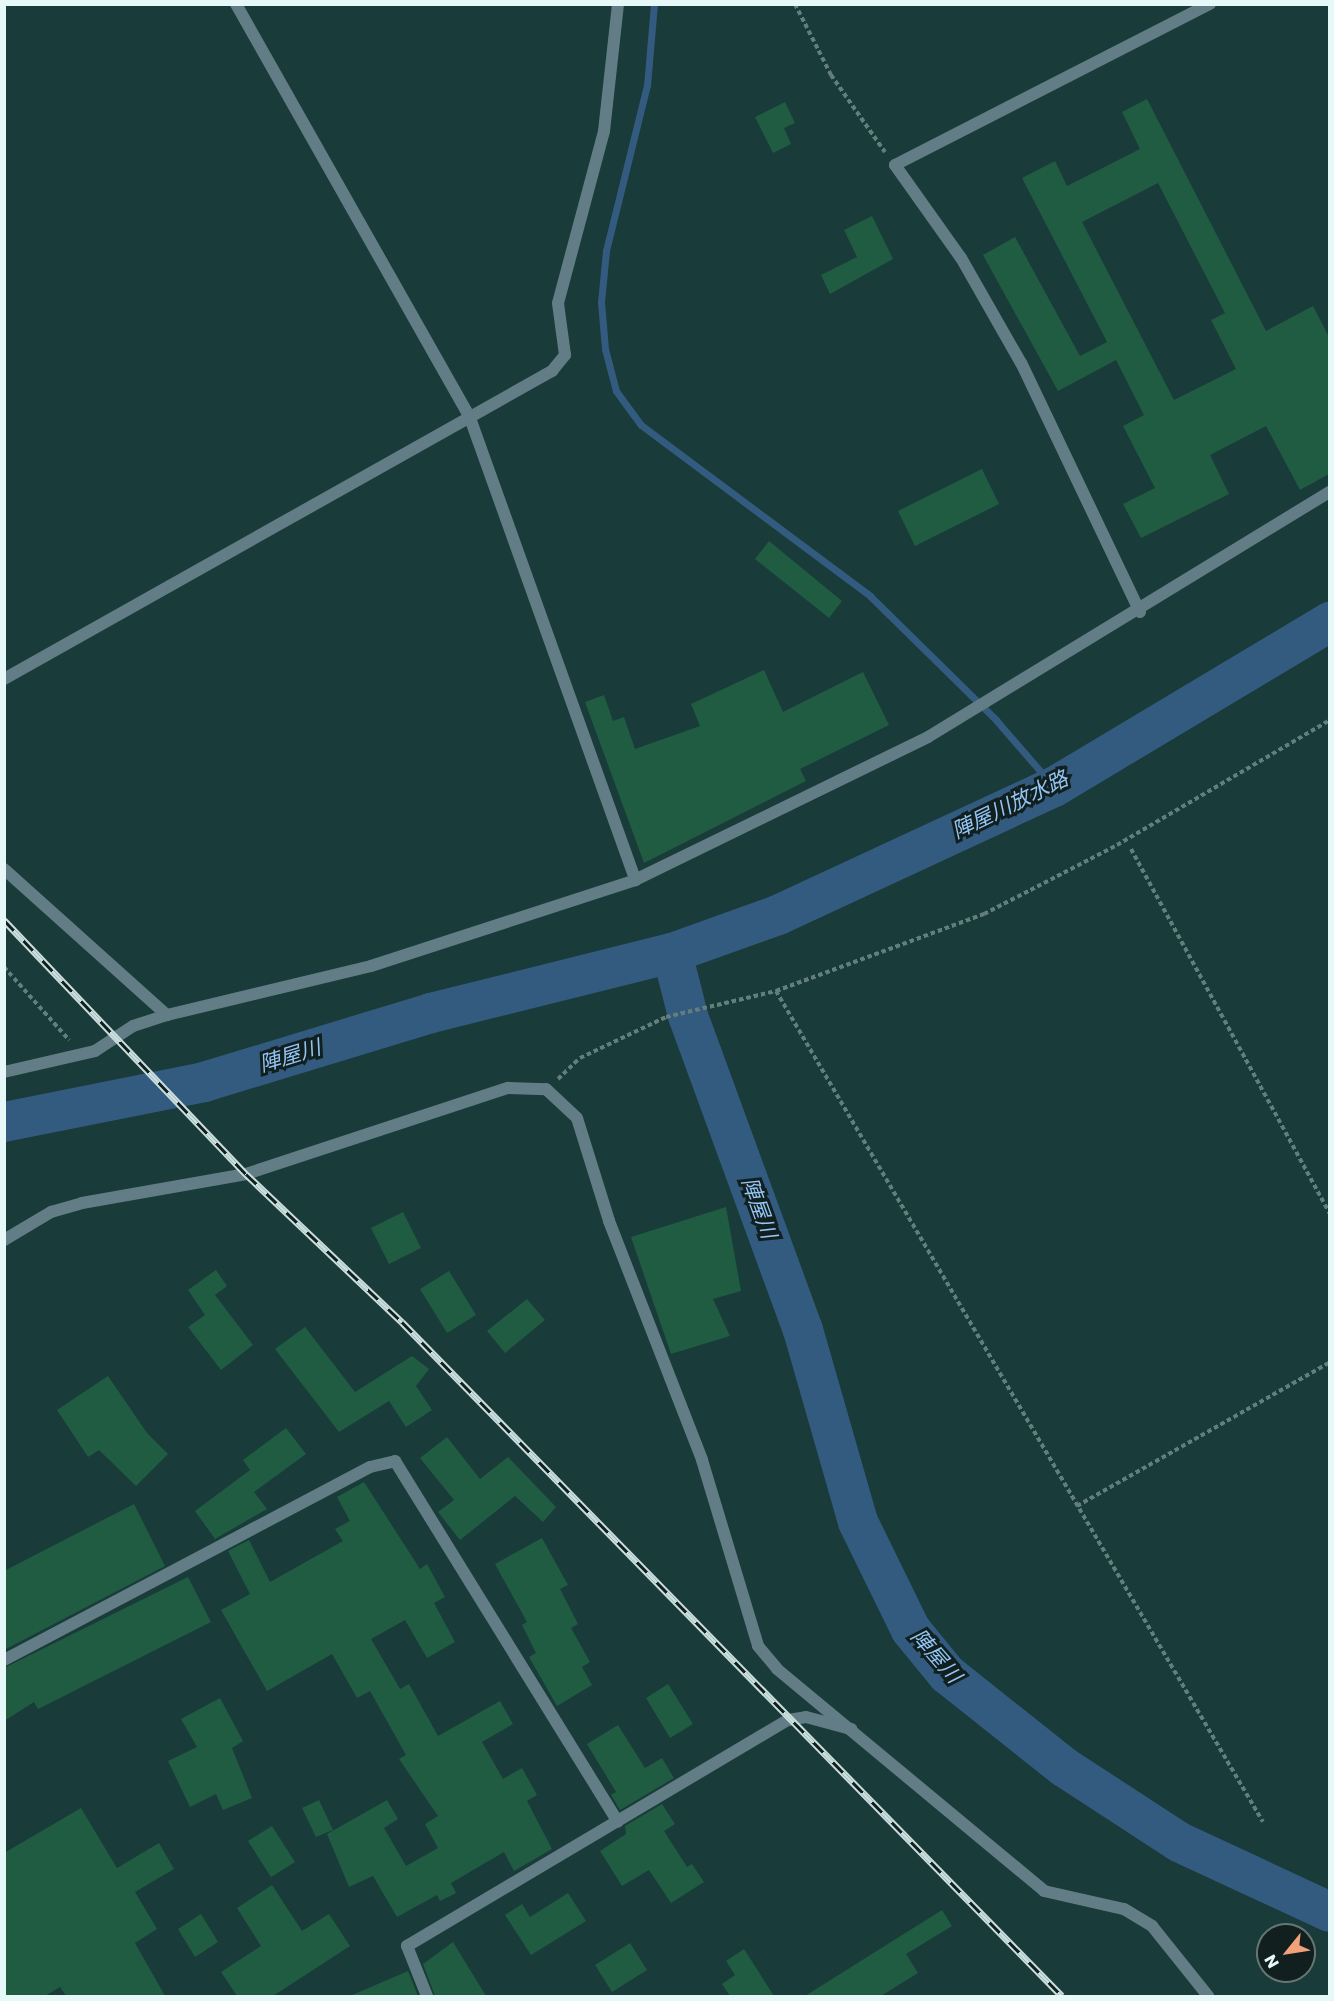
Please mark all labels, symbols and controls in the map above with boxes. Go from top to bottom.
water label: 陣屋川放水路 [948,766,1072,844]
water label: 陣屋川 [256,1035,324,1077]
water label: 陣屋川 [736,1174,782,1242]
water label: 陣屋川 [906,1624,966,1688]
north arrow [1256,1923,1316,1983]
text: N [1259,1950,1285,1972]

